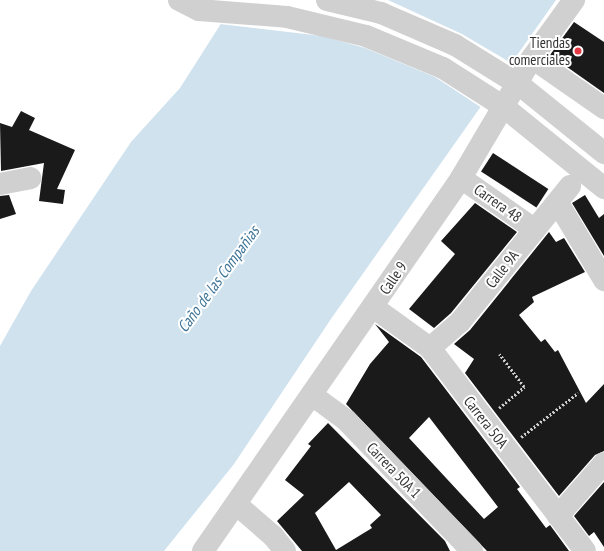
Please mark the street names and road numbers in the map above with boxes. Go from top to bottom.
street label: Carrera 48 [471,180,525,226]
street label: Calle 9A [482,247,522,291]
street label: Calle 9 [376,258,410,298]
street label: Carrera 50A [460,392,512,452]
street label: Carrera 50A 1 [363,438,425,502]

